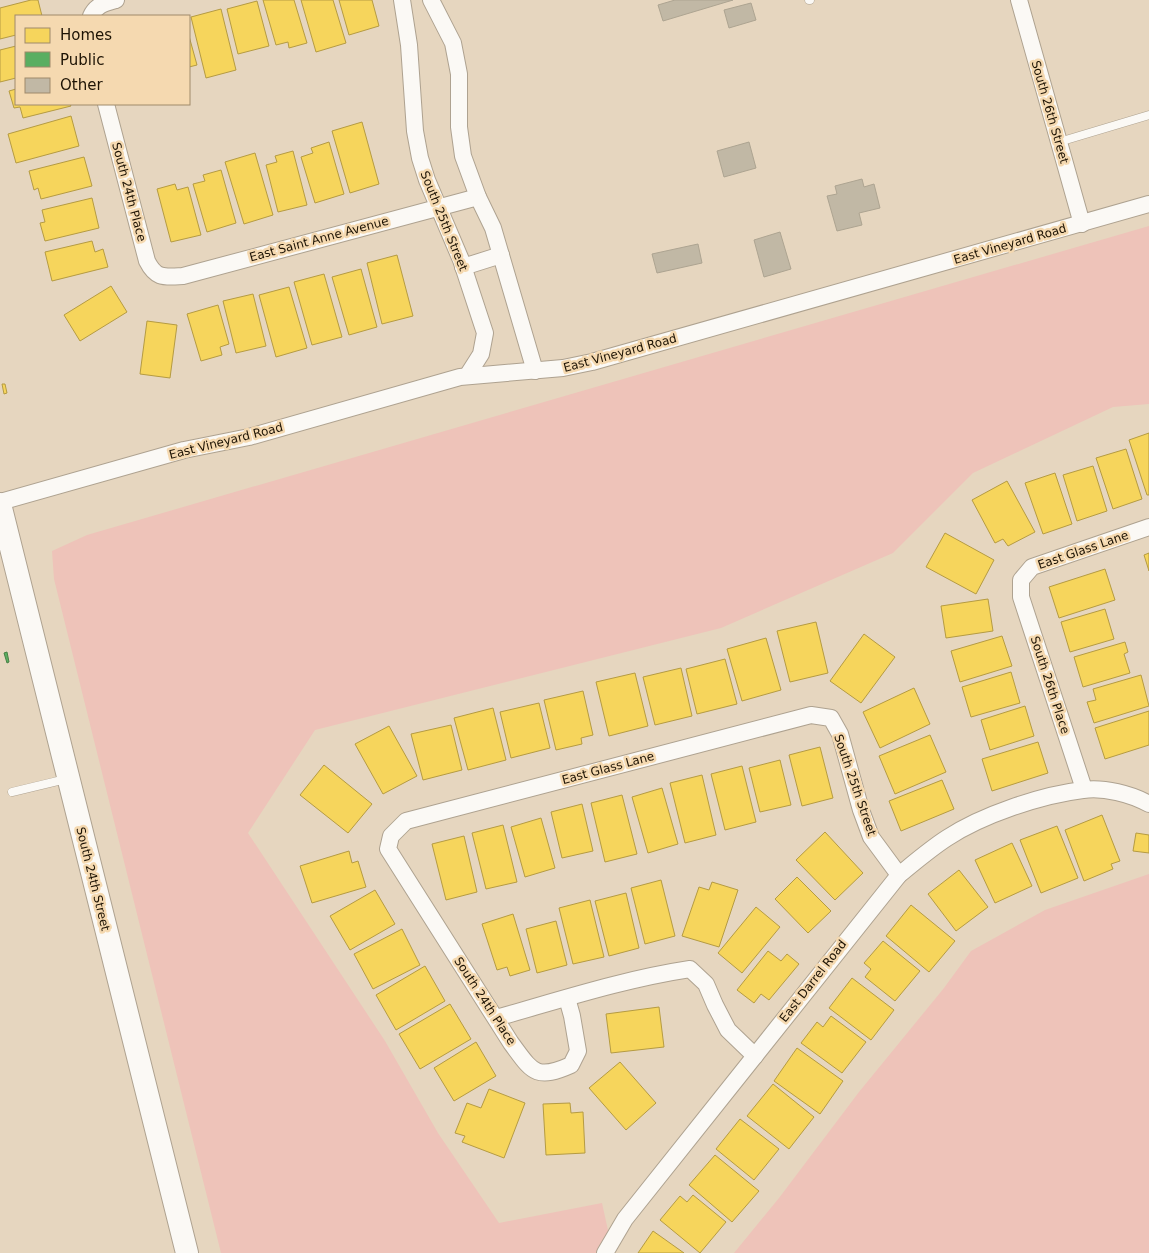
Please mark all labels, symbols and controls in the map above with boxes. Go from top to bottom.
legend [15,15,190,105]
text: Homes [60,26,112,44]
text: Public [60,51,104,69]
street label: South 26th Street [1029,59,1071,165]
text: Other [60,76,103,94]
street label: South 24th Place [109,141,149,243]
street label: South 25th Street [418,169,471,273]
street label: East Saint Anne Avenue [248,214,390,264]
street label: East Vineyard Road [952,221,1068,267]
street label: East Vineyard Road [562,331,678,375]
street label: East Vineyard Road [168,420,284,462]
street label: East Glass Lane [1036,528,1130,572]
street label: South 26th Place [1028,634,1072,736]
street label: South 25th Street [831,732,879,838]
street label: East Glass Lane [560,749,656,787]
street label: South 24th Street [73,826,113,933]
street label: East Darrel Road [777,937,849,1025]
street label: South 24th Place [451,954,519,1048]

